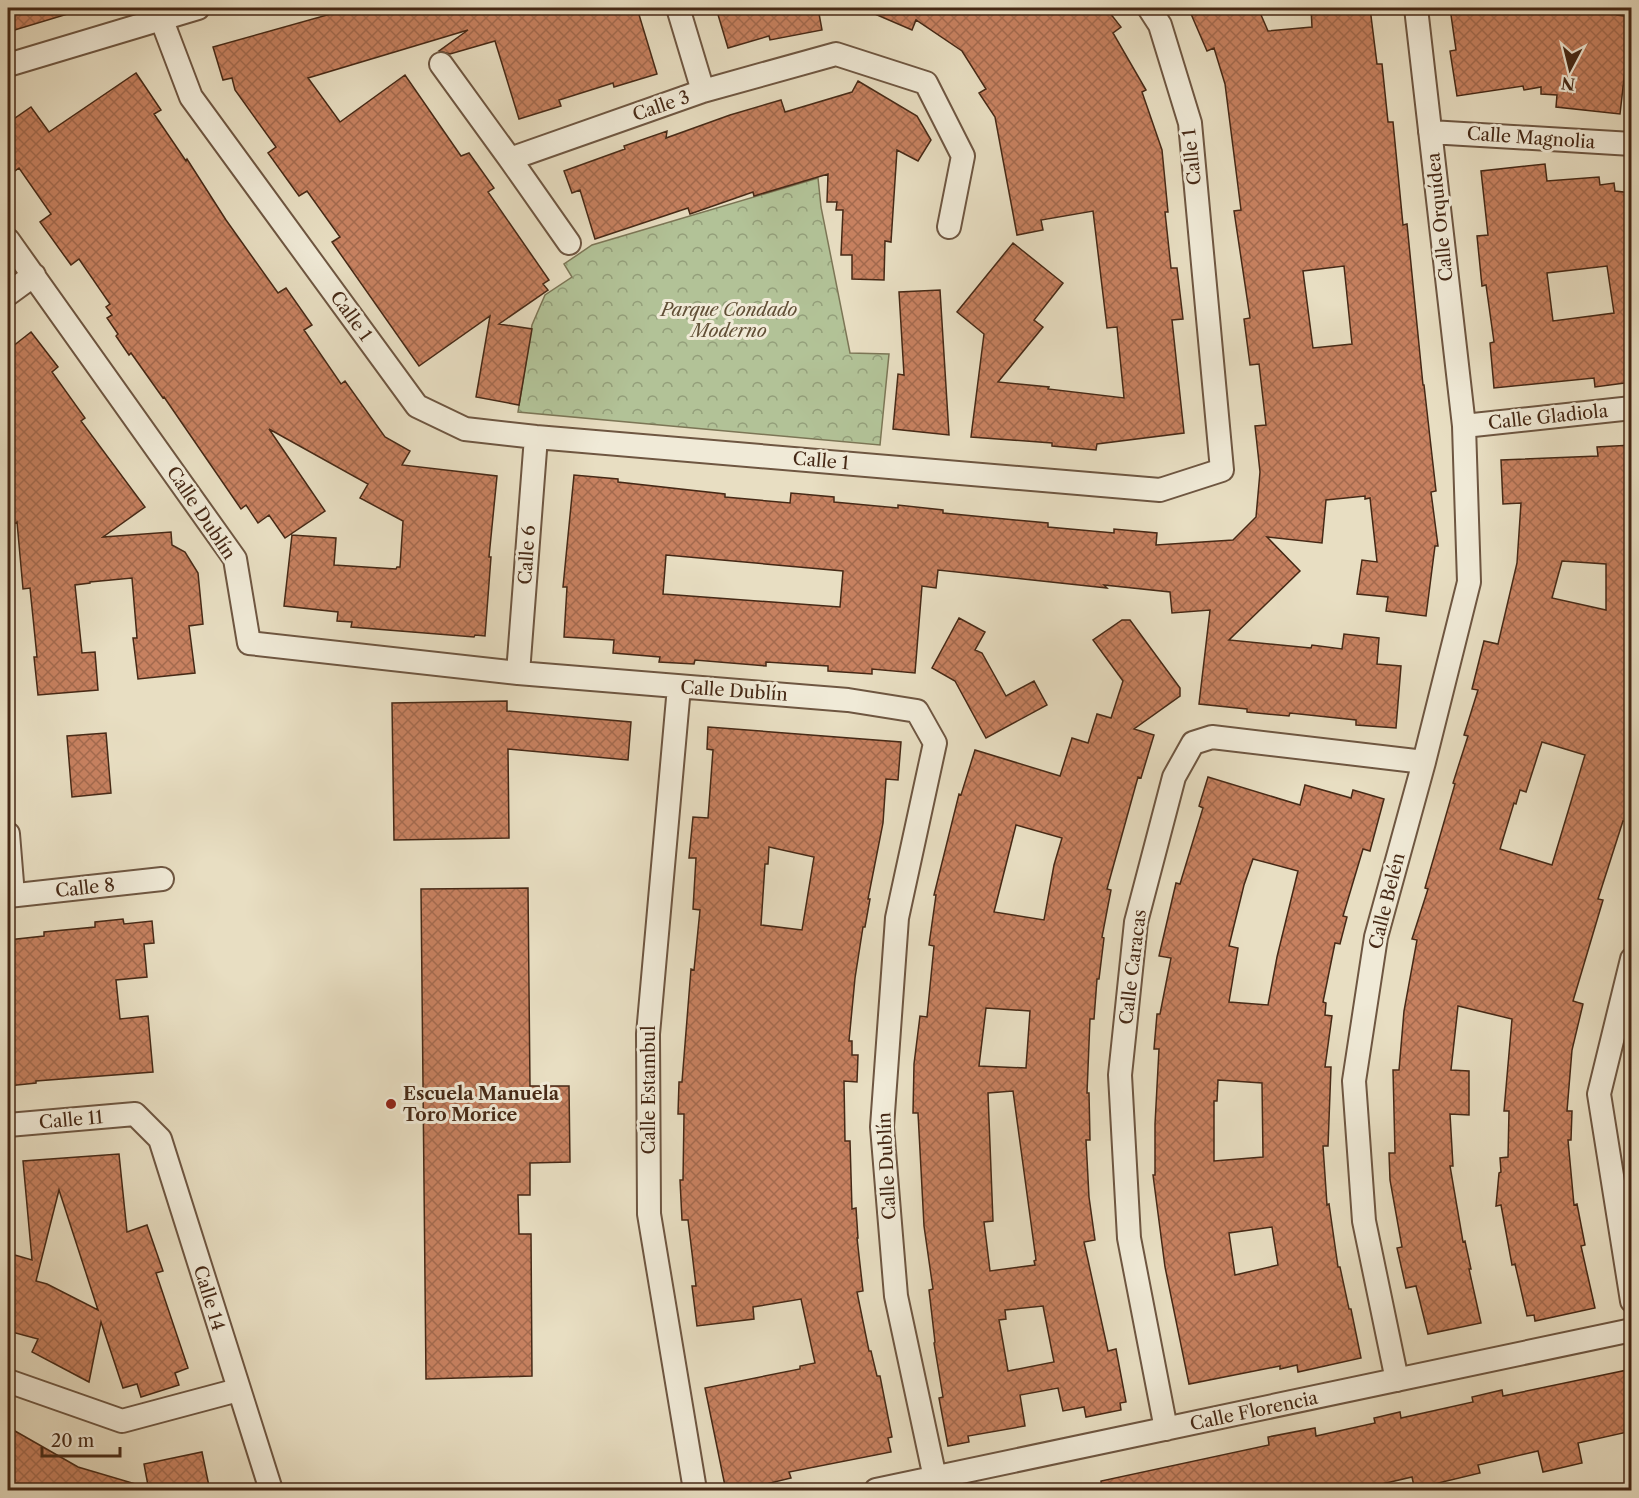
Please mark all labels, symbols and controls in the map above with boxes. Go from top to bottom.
north arrow [1540,39,1600,99]
text: N [1560,73,1576,95]
street label: Calle 3 [630,86,692,126]
street label: Calle Magnolia [1466,123,1596,153]
street label: Calle 1 [1178,127,1206,186]
street label: Calle Orquídea [1422,151,1458,282]
street label: Calle 1 [325,287,377,346]
park label: Parque Condado Moderno [659,299,797,342]
street label: Calle Gladiola [1487,400,1610,434]
street label: Calle 1 [792,448,851,474]
street label: Calle Dublín [162,462,240,564]
street label: Calle 6 [514,525,540,585]
street label: Calle Dublín [680,676,788,706]
street label: Calle Belén [1364,851,1410,951]
street label: Calle 8 [54,874,116,902]
street label: Calle Caracas [1115,908,1151,1026]
street label: Calle Estambul [638,1026,660,1155]
place label: Escuela Manuela Toro Morice [403,1083,560,1126]
marker: Escuela Manuela Toro Morice [384,1097,398,1111]
street label: Calle 11 [38,1106,104,1134]
street label: Calle Dublín [873,1112,901,1220]
street label: Calle 14 [189,1263,229,1333]
street label: Calle Florencia [1188,1387,1320,1435]
scale bar [42,1420,120,1458]
text: 20 m [51,1430,95,1452]

